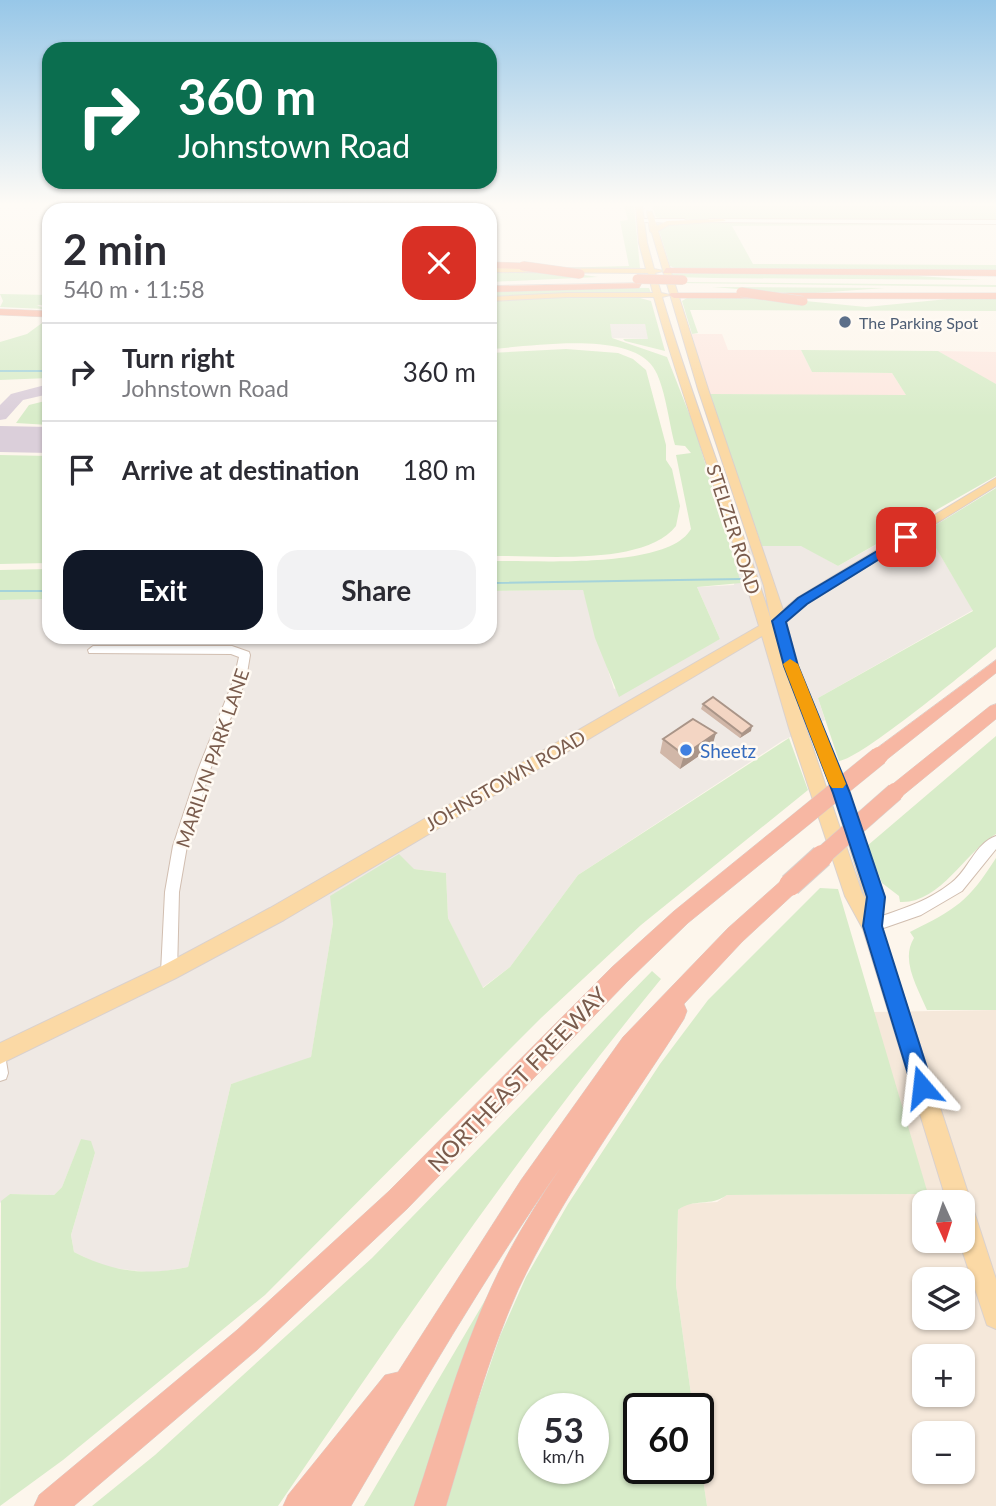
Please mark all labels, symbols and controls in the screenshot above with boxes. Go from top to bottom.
text: 360 m [178,67,316,125]
icon: right [63,70,154,161]
text: Johnstown Road [178,126,410,165]
text: 2 min [63,224,167,274]
button: close [402,226,476,300]
text: 540 m · 11:58 [63,275,205,303]
place label: The Parking Spot [859,313,979,332]
marker: The Parking Spot [837,314,853,330]
text: Turn right [122,342,235,374]
icon: right [63,353,101,391]
text: 360 m [403,356,476,388]
text: Johnstown Road [122,374,289,402]
icon: arrive [63,451,101,489]
text: Arrive at destination [122,454,359,486]
text: 180 m [403,454,476,486]
street label: STELZER ROAD [702,461,766,597]
pin [876,507,936,567]
icon: arrive [887,518,925,556]
button: Exit [63,550,263,630]
button: Share [277,550,476,630]
street label: MARILYN PARK LANE [171,666,253,850]
street label: JOHNSTOWN ROAD [421,725,589,835]
place label: Sheetz [700,739,756,762]
marker: Sheetz [678,742,694,758]
street label: NORTHEAST FREEWAY [421,980,613,1177]
position arrow [885,1050,959,1124]
north arrow [912,1190,975,1253]
map controls [912,1190,975,1484]
button: layers [912,1267,975,1330]
button: + [912,1344,975,1407]
speed limit sign: 60 [623,1393,714,1484]
text: 53 [543,1408,584,1450]
button: − [912,1421,975,1484]
text: km/h [542,1445,585,1467]

